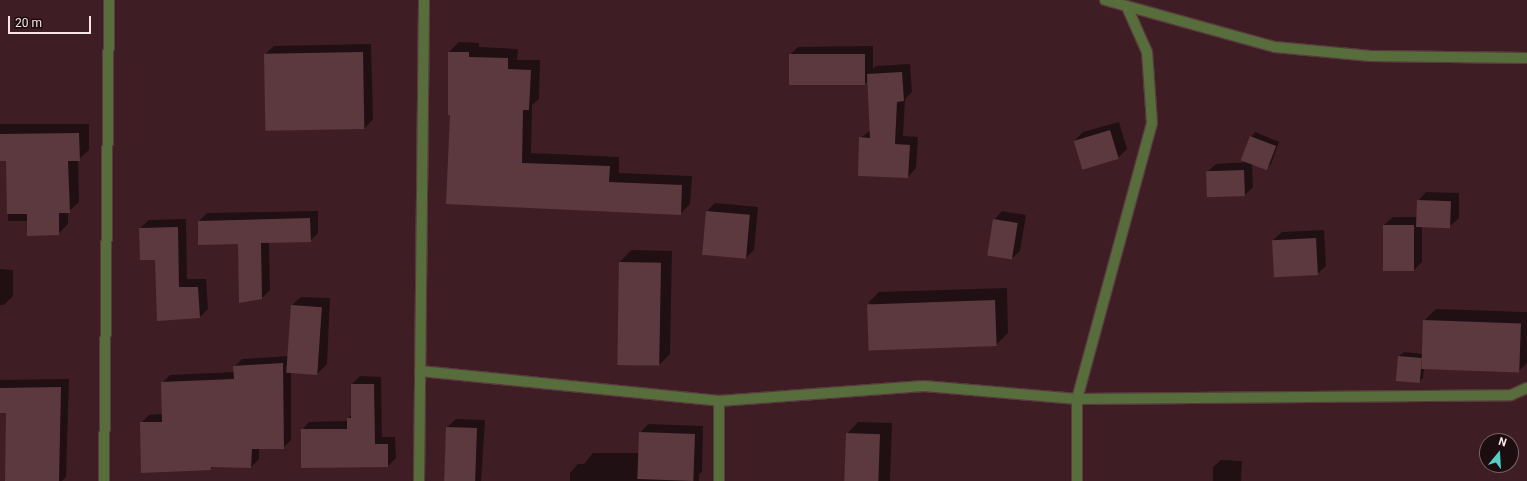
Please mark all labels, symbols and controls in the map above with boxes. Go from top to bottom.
scale bar [10,8,93,34]
text: 20 m [15,16,42,30]
north arrow [1479,433,1519,473]
text: N [1497,435,1508,449]

